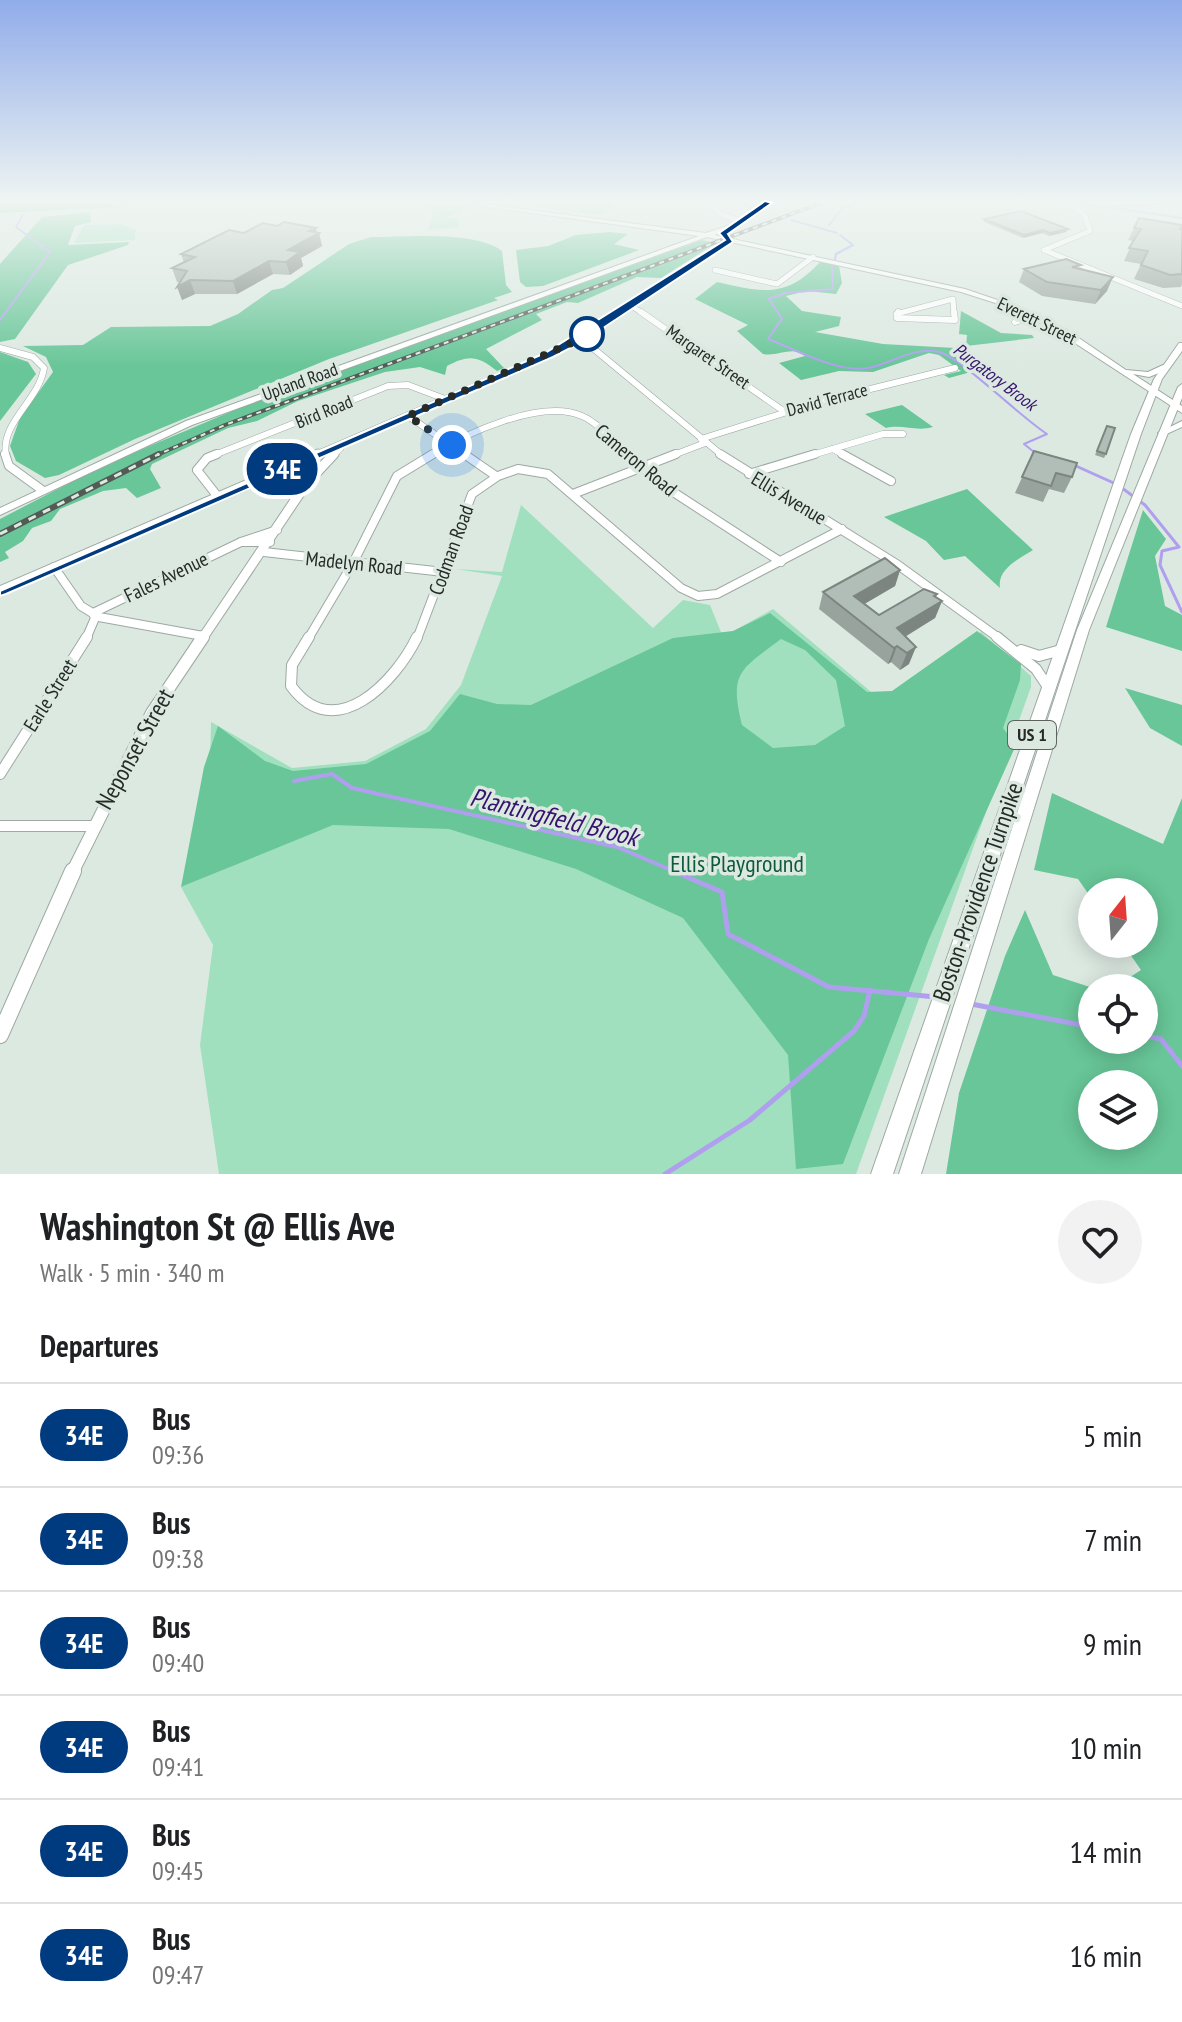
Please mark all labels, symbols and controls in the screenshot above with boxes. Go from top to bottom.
street label: Everett Street [994,291,1081,350]
unlabelled marker [570,317,604,351]
street label: Margaret Street [662,319,755,394]
water label: Purgatory Brook [949,338,1043,417]
street label: Upland Road [259,357,341,406]
street label: David Terrace [784,378,870,421]
street label: Bird Road [292,390,356,433]
street label: Cameron Road [590,418,682,502]
your location [432,425,472,465]
line badge: 34E [236,443,328,495]
text: 34E [263,450,301,487]
street label: Ellis Avenue [747,465,831,531]
street label: Codman Road [423,501,479,599]
street label: Madelyn Road [304,545,404,581]
street label: Fales Avenue [120,546,212,608]
street label: Earle Street [18,654,83,736]
street label: Neponset Street [89,682,181,815]
road number: US 1 [1008,721,1056,749]
street label: Boston-Providence Turnpike [925,778,1030,1005]
water label: Plantingfield Brook [467,780,644,854]
park label: Ellis Playground [670,848,804,879]
north arrow [1078,878,1158,958]
map controls [1078,878,1158,1150]
button: locate [1078,974,1158,1054]
button: layers [1078,1070,1158,1150]
button: heart [1058,1200,1142,1284]
text: Washington St @ Ellis Ave [40,1201,395,1250]
text: Walk · 5 min · 340 m [40,1256,224,1289]
text: Departures [40,1326,158,1365]
text: Bus [152,1399,191,1438]
text: 34E [65,1416,103,1453]
text: 5 min [1083,1416,1142,1455]
text: 09:36 [152,1438,204,1471]
text: Bus [152,1503,191,1542]
text: 34E [65,1520,103,1557]
text: 7 min [1084,1520,1142,1559]
text: 09:38 [152,1542,204,1575]
text: Bus [152,1607,191,1646]
text: 34E [65,1624,103,1661]
text: 9 min [1083,1624,1142,1663]
text: 09:40 [152,1646,204,1679]
text: Bus [152,1711,191,1750]
text: 34E [65,1728,103,1765]
text: 10 min [1069,1728,1142,1767]
text: 09:41 [152,1750,204,1783]
text: Bus [152,1815,191,1854]
text: 34E [65,1832,103,1869]
text: 14 min [1069,1832,1142,1871]
text: 09:45 [152,1854,204,1887]
text: Bus [152,1919,191,1958]
text: 34E [65,1936,103,1973]
text: 16 min [1069,1936,1142,1975]
text: 09:47 [152,1958,204,1991]

